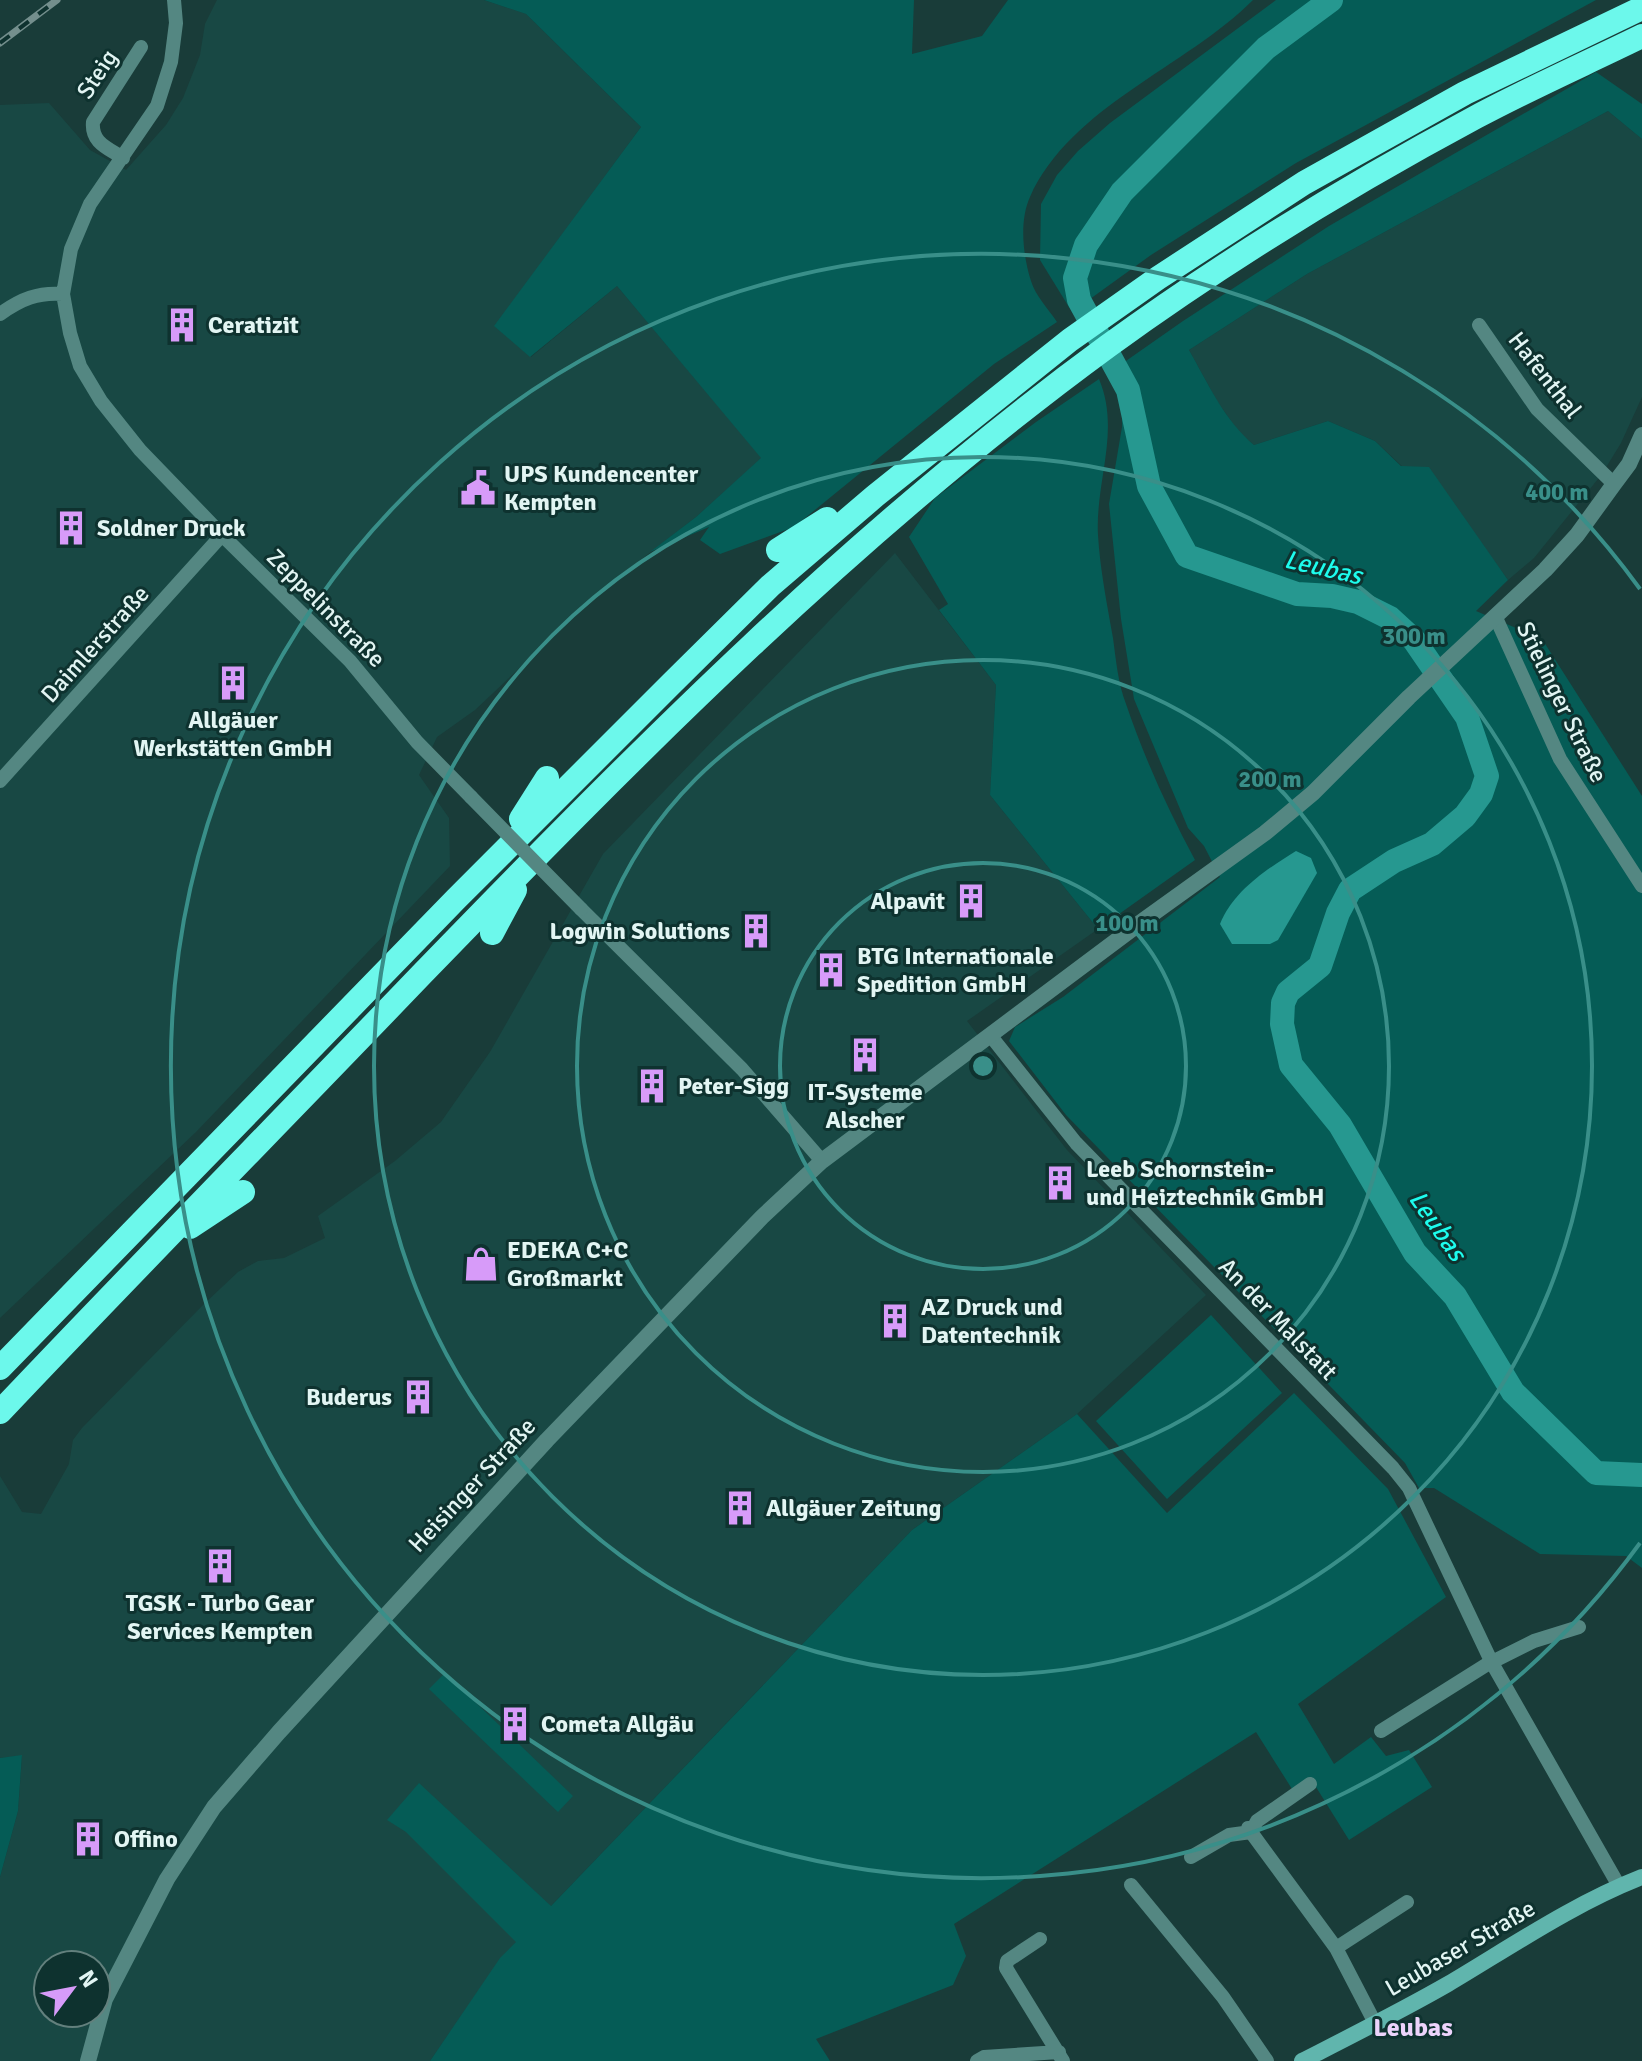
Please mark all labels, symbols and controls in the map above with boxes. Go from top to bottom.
street label: Steig [70,44,124,104]
building icon: Ceratizit [163,306,201,344]
place label: Ceratizit [208,310,299,340]
street label: Hafenthal [1502,326,1588,424]
place label: UPS Kundencenter Kempten [504,459,699,517]
public building icon: UPS Kundencenter Kempten [459,469,497,507]
text: 400 m [1525,477,1589,507]
building icon: Soldner Druck [52,509,90,547]
place label: Soldner Druck [97,513,246,543]
street label: Zeppelinstraße [260,542,392,674]
water label: Leubas [1281,544,1367,593]
street label: Daimlerstraße [34,579,156,709]
street label: Stielinger Straße [1510,617,1614,787]
text: 300 m [1382,621,1446,651]
building icon: Allgäuer Werkstätten GmbH [214,664,252,702]
place label: Allgäuer Werkstätten GmbH [133,705,333,763]
text: 200 m [1238,764,1302,794]
building icon: Alpavit [952,882,990,920]
place label: Alpavit [871,886,945,916]
text: 100 m [1095,908,1159,938]
building icon: Logwin Solutions [737,912,775,950]
place label: Logwin Solutions [549,916,730,946]
place label: BTG Internationale Spedition GmbH [857,941,1054,999]
building icon: BTG Internationale Spedition GmbH [812,951,850,989]
building icon: IT-Systeme Alscher [846,1036,884,1074]
centre of rings [969,1052,997,1080]
building icon: Peter-Sigg [633,1067,671,1105]
place label: Peter-Sigg [678,1071,789,1101]
place label: IT-Systeme Alscher [807,1077,923,1135]
place label: Leeb Schornstein- und Heiztechnik GmbH [1086,1154,1325,1212]
building icon: Leeb Schornstein- und Heiztechnik GmbH [1041,1164,1079,1202]
water label: Leubas [1401,1185,1474,1269]
place label: EDEKA C+C Großmarkt [507,1235,629,1293]
shop icon: EDEKA C+C Großmarkt [462,1245,500,1283]
street label: An der Malstatt [1212,1252,1344,1386]
place label: AZ Druck und Datentechnik [921,1292,1063,1350]
building icon: AZ Druck und Datentechnik [876,1302,914,1340]
building icon: Buderus [399,1378,437,1416]
place label: Buderus [306,1382,392,1412]
street label: Heisinger Straße [402,1411,542,1559]
building icon: Allgäuer Zeitung [721,1489,759,1527]
place label: Allgäuer Zeitung [766,1493,942,1523]
building icon: TGSK - Turbo Gear Services Kempten [201,1547,239,1585]
place label: TGSK - Turbo Gear Services Kempten [126,1588,315,1646]
building icon: Cometa Allgäu [496,1705,534,1743]
place label: Cometa Allgäu [541,1709,694,1739]
building icon: Offino [69,1820,107,1858]
place label: Offino [114,1824,178,1854]
street label: Leubaser Straße [1380,1893,1540,2003]
north arrow [32,1949,112,2029]
text: N [73,1965,104,1992]
district label: Leubas [1373,2012,1453,2044]

